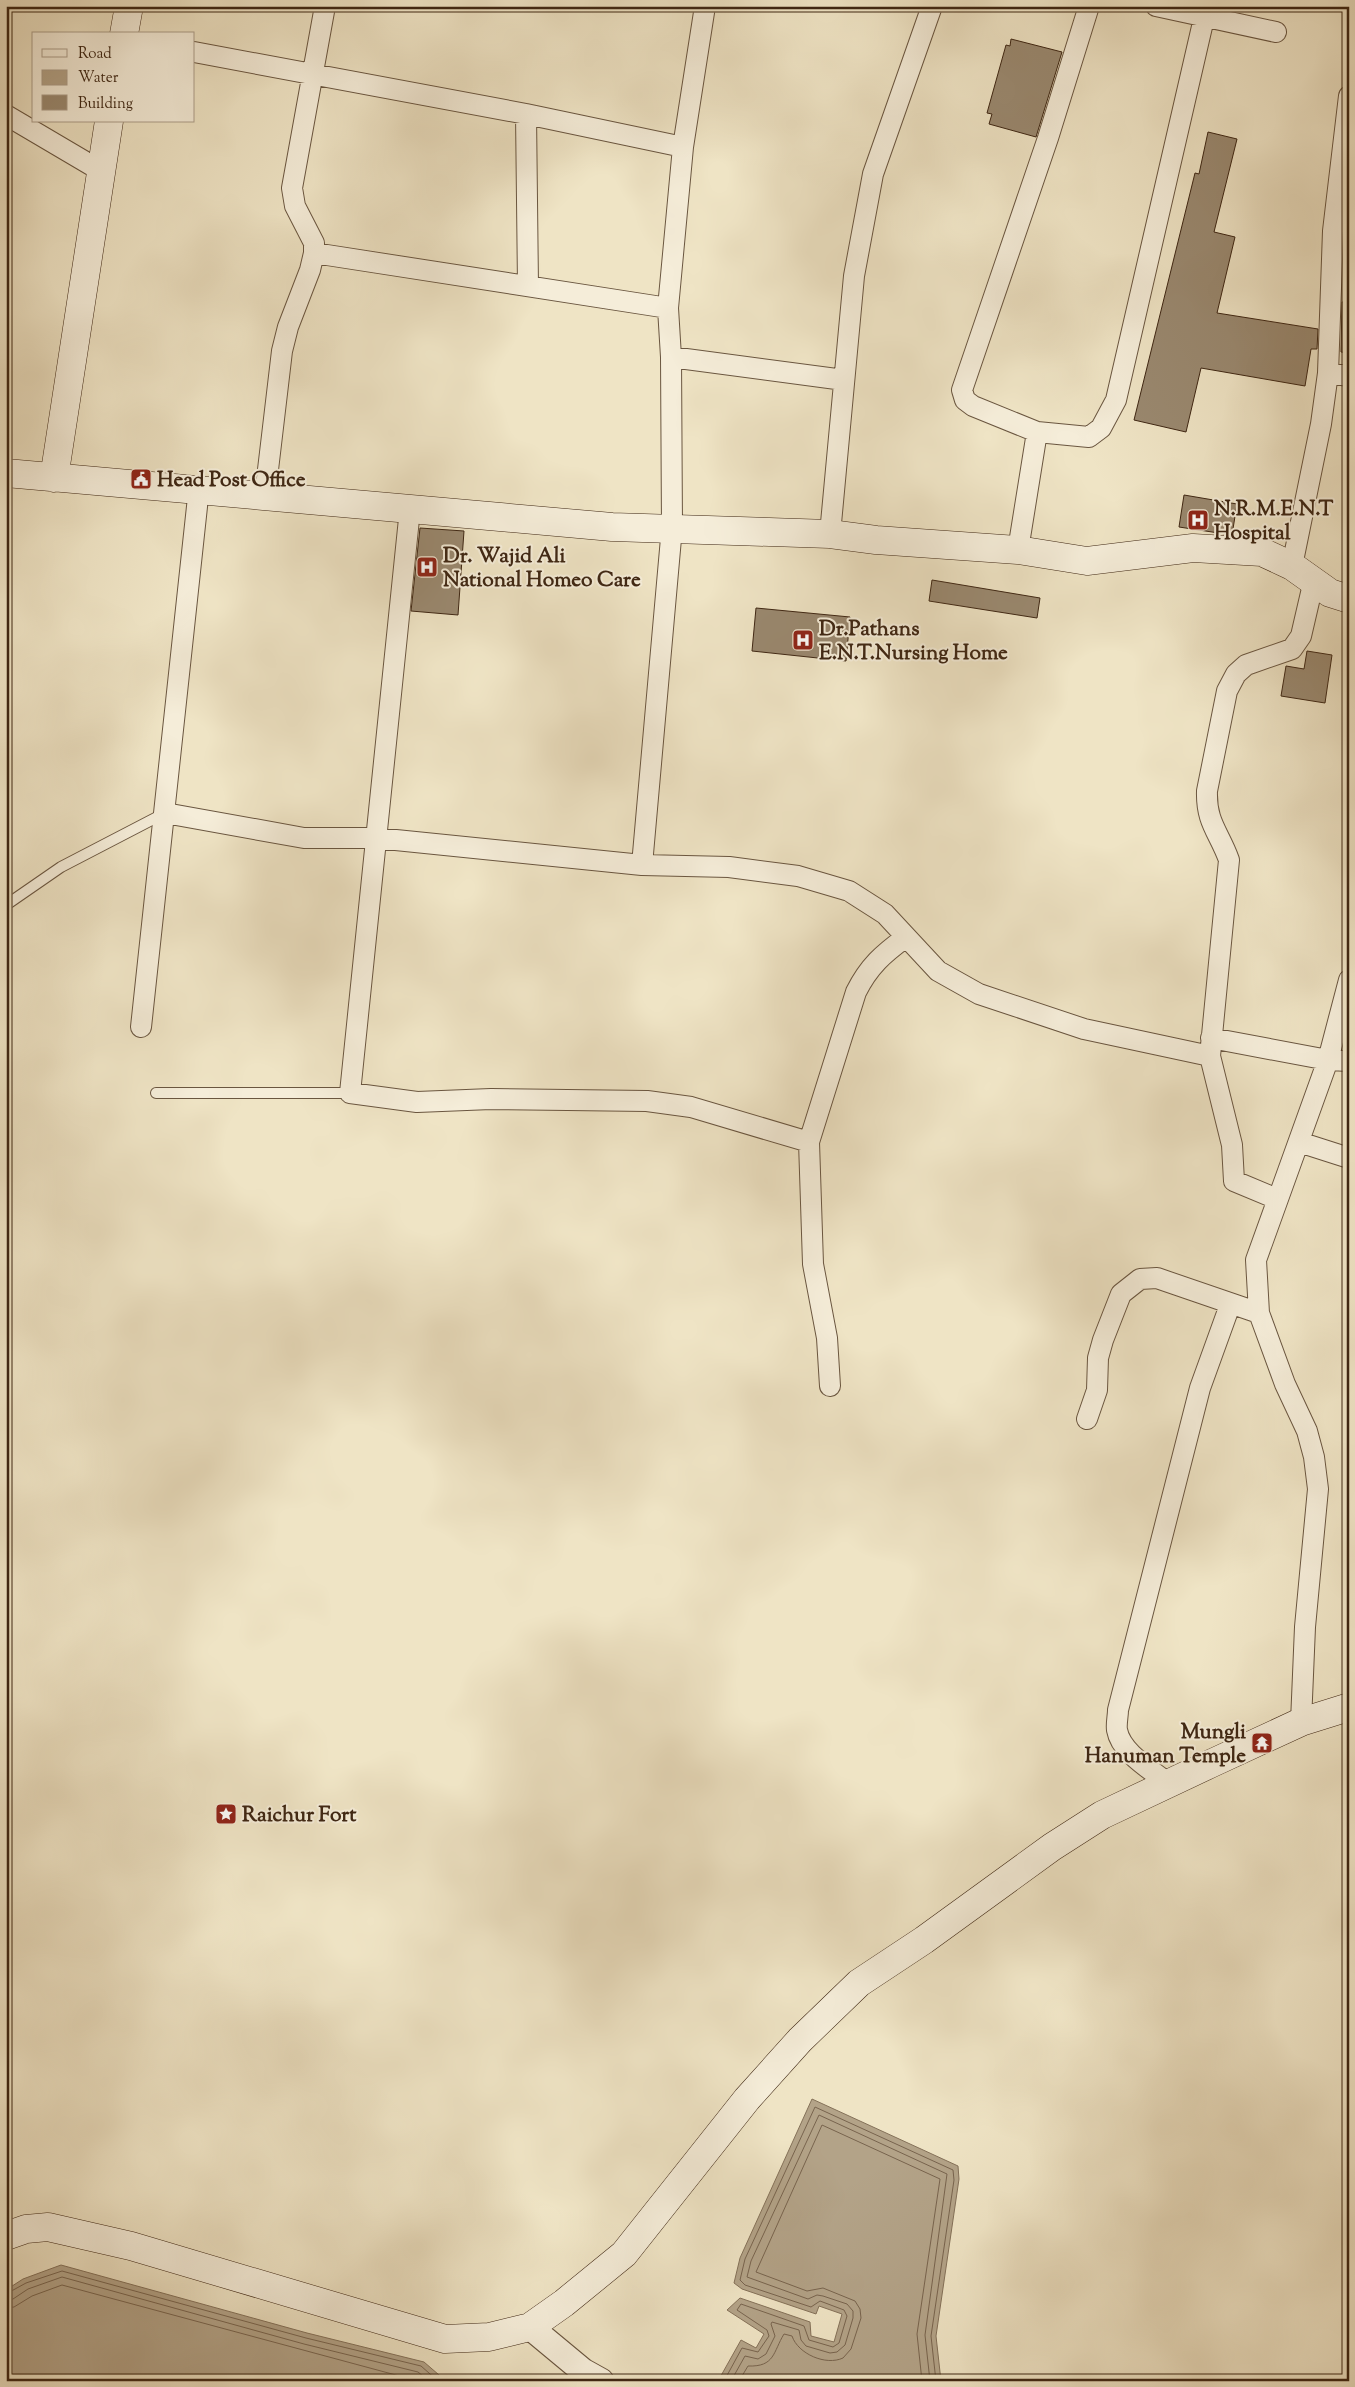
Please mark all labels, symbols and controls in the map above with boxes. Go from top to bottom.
legend [32,32,195,122]
text: Road [78,44,112,65]
text: Water [78,68,119,89]
text: Building [78,94,133,115]
place label: Head Post Office [157,466,306,496]
public building icon: Head Post Office [129,467,153,491]
place label: N.R.M.E.N.T Hospital [1214,495,1334,549]
hospital icon: N.R.M.E.N.T Hospital [1186,508,1210,532]
place label: Dr. Wajid Ali National Homeo Care [443,542,641,596]
hospital icon: Dr. Wajid Ali National Homeo Care [415,555,439,579]
place label: Dr.Pathans E.N.T.Nursing Home [819,615,1008,669]
hospital icon: Dr.Pathans E.N.T.Nursing Home [791,628,815,652]
place label: Mungli Hanuman Temple [1085,1718,1246,1772]
temple icon: Mungli Hanuman Temple [1250,1731,1274,1755]
place label: Raichur Fort [242,1801,357,1831]
place icon: Raichur Fort [214,1802,238,1826]

